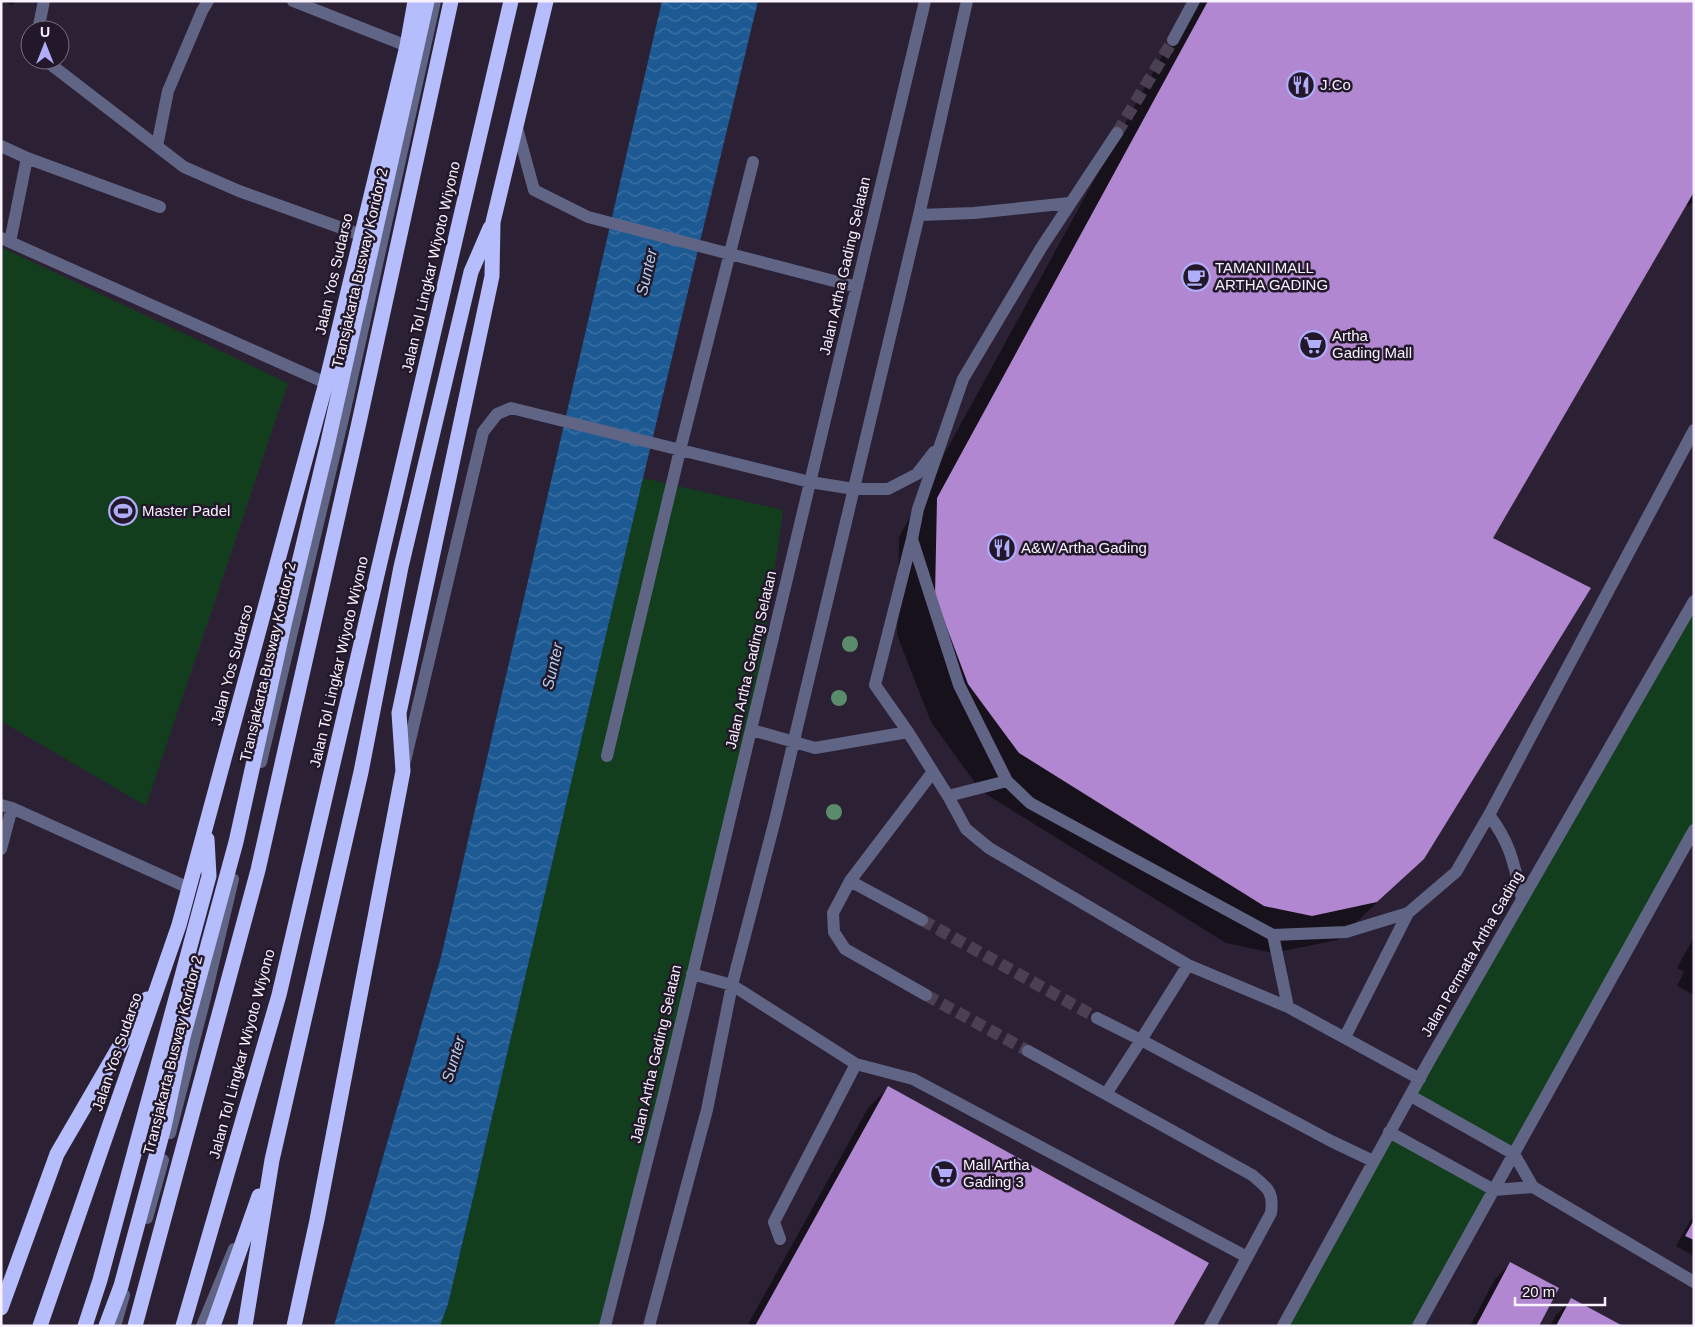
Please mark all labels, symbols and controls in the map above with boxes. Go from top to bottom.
north arrow [20,20,70,70]
text: U [40,24,50,40]
restaurant icon: J.Co [1286,70,1316,100]
place label: J.Co [1320,76,1351,93]
street label: Jalan Tol Lingkar Wiyoto Wiyono [398,159,463,374]
street label: Transjakarta Busway Koridor 2 [328,166,391,369]
street label: Jalan Artha Gading Selatan [816,175,873,357]
street label: Jalan Yos Sudarso [311,211,356,336]
water label: Sunter [633,247,660,297]
place label: TAMANI MALL ARTHA GADING [1215,259,1328,293]
cafe icon: TAMANI MALL ARTHA GADING [1181,262,1211,292]
place label: Artha Gading Mall [1332,327,1412,361]
supermarket icon: Artha Gading Mall [1298,330,1328,360]
sports icon: Master Padel [108,496,138,526]
place label: Master Padel [142,502,230,519]
restaurant icon: A&W Artha Gading [987,533,1017,563]
place label: A&W Artha Gading [1021,539,1147,556]
street label: Jalan Tol Lingkar Wiyoto Wiyono [306,554,371,769]
street label: Transjakarta Busway Koridor 2 [236,560,299,763]
street label: Jalan Artha Gading Selatan [722,569,779,751]
street label: Jalan Yos Sudarso [207,603,256,727]
water label: Sunter [539,641,566,691]
street label: Jalan Permata Artha Gading [1417,868,1526,1040]
street label: Jalan Tol Lingkar Wiyoto Wiyono [205,947,278,1161]
street label: Transjakarta Busway Koridor 2 [140,954,206,1156]
street label: Jalan Artha Gading Selatan [627,963,684,1145]
street label: Jalan Yos Sudarso [88,990,145,1113]
water label: Sunter [438,1033,469,1084]
place label: Mall Artha Gading 3 [963,1156,1030,1190]
supermarket icon: Mall Artha Gading 3 [929,1159,959,1189]
scale bar [1515,1274,1605,1306]
text: 20 m [1522,1283,1555,1300]

